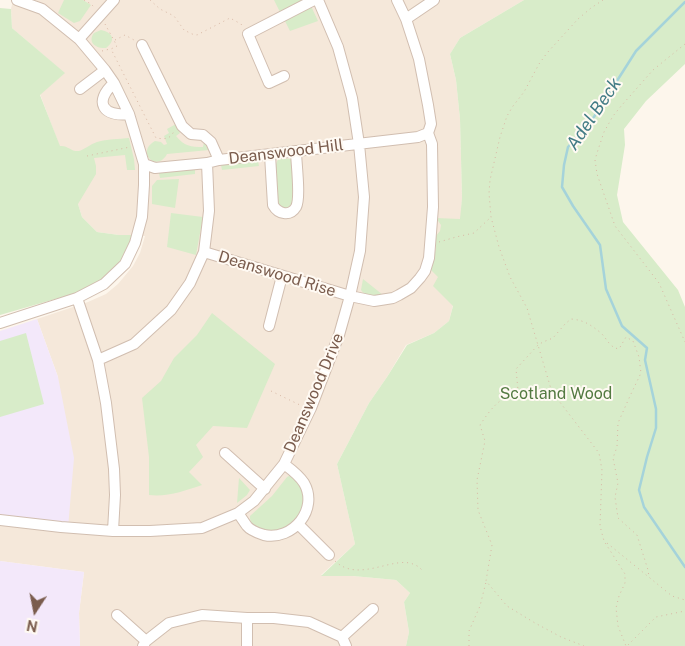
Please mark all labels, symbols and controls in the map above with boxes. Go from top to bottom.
water label: Adel Beck [562,74,626,154]
street label: Deanswood Hill [227,135,345,169]
street label: Deanswood Rise [216,247,338,301]
street label: Deanswood Drive [280,330,348,456]
park label: Scotland Wood [500,384,612,404]
north arrow [10,586,60,636]
text: N [25,617,39,635]

